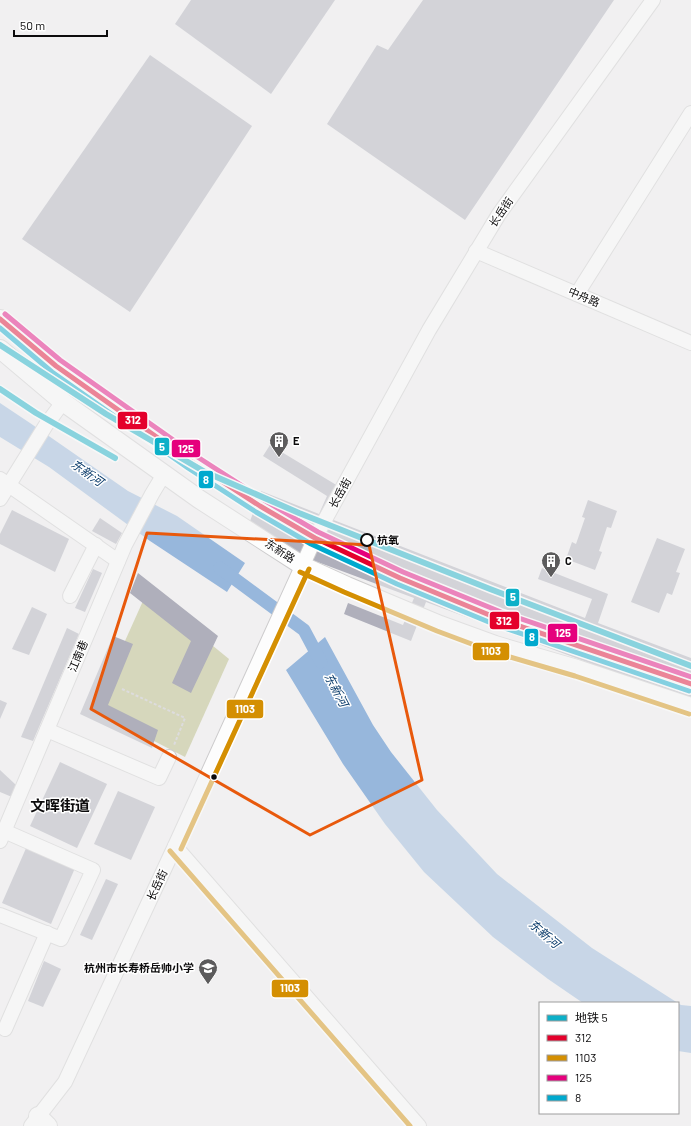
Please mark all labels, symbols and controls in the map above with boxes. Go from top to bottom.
scale bar [14,12,107,38]
text: 50 m [20,18,45,32]
street label: 长岳街 [486,194,515,229]
street label: 中舟路 [566,284,602,309]
line badge: 312 [117,411,148,430]
text: 312 [125,413,141,426]
building icon: E [268,430,290,458]
place label: E [293,434,300,447]
line badge: 5 [154,437,170,456]
line badge: 125 [171,439,201,458]
text: 5 [159,440,165,453]
text: 125 [178,442,194,455]
water label: 东新河 [69,456,108,489]
line badge: 8 [198,470,214,489]
text: 8 [203,473,209,486]
street label: 长岳街 [326,475,353,510]
marker: 杭氧 [360,533,374,547]
place label: 杭氧 [377,533,399,546]
street label: 东新路 [263,536,298,565]
building icon: C [540,550,562,578]
place label: C [565,554,572,567]
line badge: 5 [505,588,520,607]
text: 5 [510,590,516,603]
line badge: 312 [489,611,520,630]
text: 312 [496,614,512,627]
line badge: 125 [547,623,578,643]
text: 125 [555,626,571,639]
line badge: 8 [524,628,539,647]
text: 8 [529,630,535,643]
street label: 江南巷 [65,638,90,674]
line badge: 1103 [472,642,510,661]
text: 1103 [481,644,501,657]
water label: 东新河 [322,670,352,710]
line badge: 1103 [226,699,264,719]
text: 1103 [235,702,255,715]
unlabelled marker [209,772,219,782]
district label: 文晖街道 [30,796,90,814]
street label: 长岳街 [144,867,169,902]
water label: 东新河 [526,916,564,952]
school or university icon: 杭州市长寿桥岳帅小学 [197,957,219,985]
place label: 杭州市长寿桥岳帅小学 [84,961,194,974]
line badge: 1103 [271,979,309,998]
text: 1103 [280,981,300,994]
legend [539,1002,679,1114]
text: 地铁 5 [575,1010,608,1024]
text: 312 [575,1030,592,1044]
text: 1103 [575,1050,596,1064]
text: 125 [575,1070,592,1084]
text: 8 [575,1090,581,1104]

